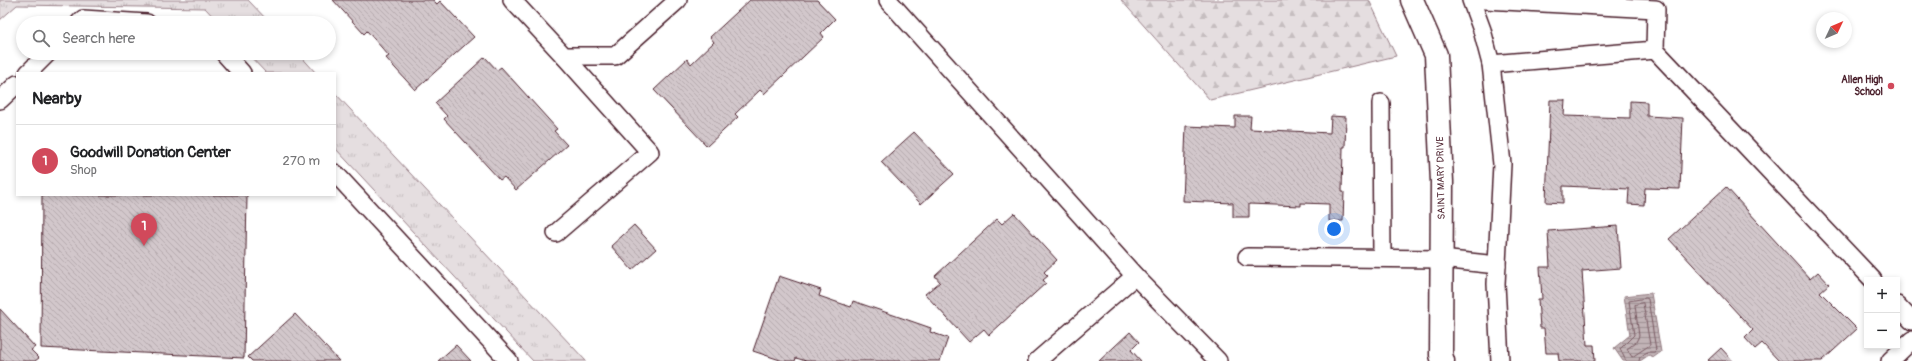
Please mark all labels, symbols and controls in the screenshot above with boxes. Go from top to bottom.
north arrow [1816,12,1852,48]
search box [16,16,336,60]
icon: search [30,27,52,49]
text: Search here [62,29,135,48]
place label: Allen High School [1841,74,1883,98]
marker: Allen High School [1886,81,1896,91]
text: Nearby [32,88,81,109]
street label: SAINT MARY DRIVE [1434,136,1448,220]
text: Goodwill Donation Center [70,143,231,162]
text: 1 [42,153,48,169]
text: 270 m [283,153,320,169]
text: Shop [70,162,97,178]
pin: 1 [131,213,157,246]
your location [1324,219,1344,239]
map controls [1864,277,1900,349]
button: + [1864,277,1900,313]
button: − [1864,313,1900,349]

